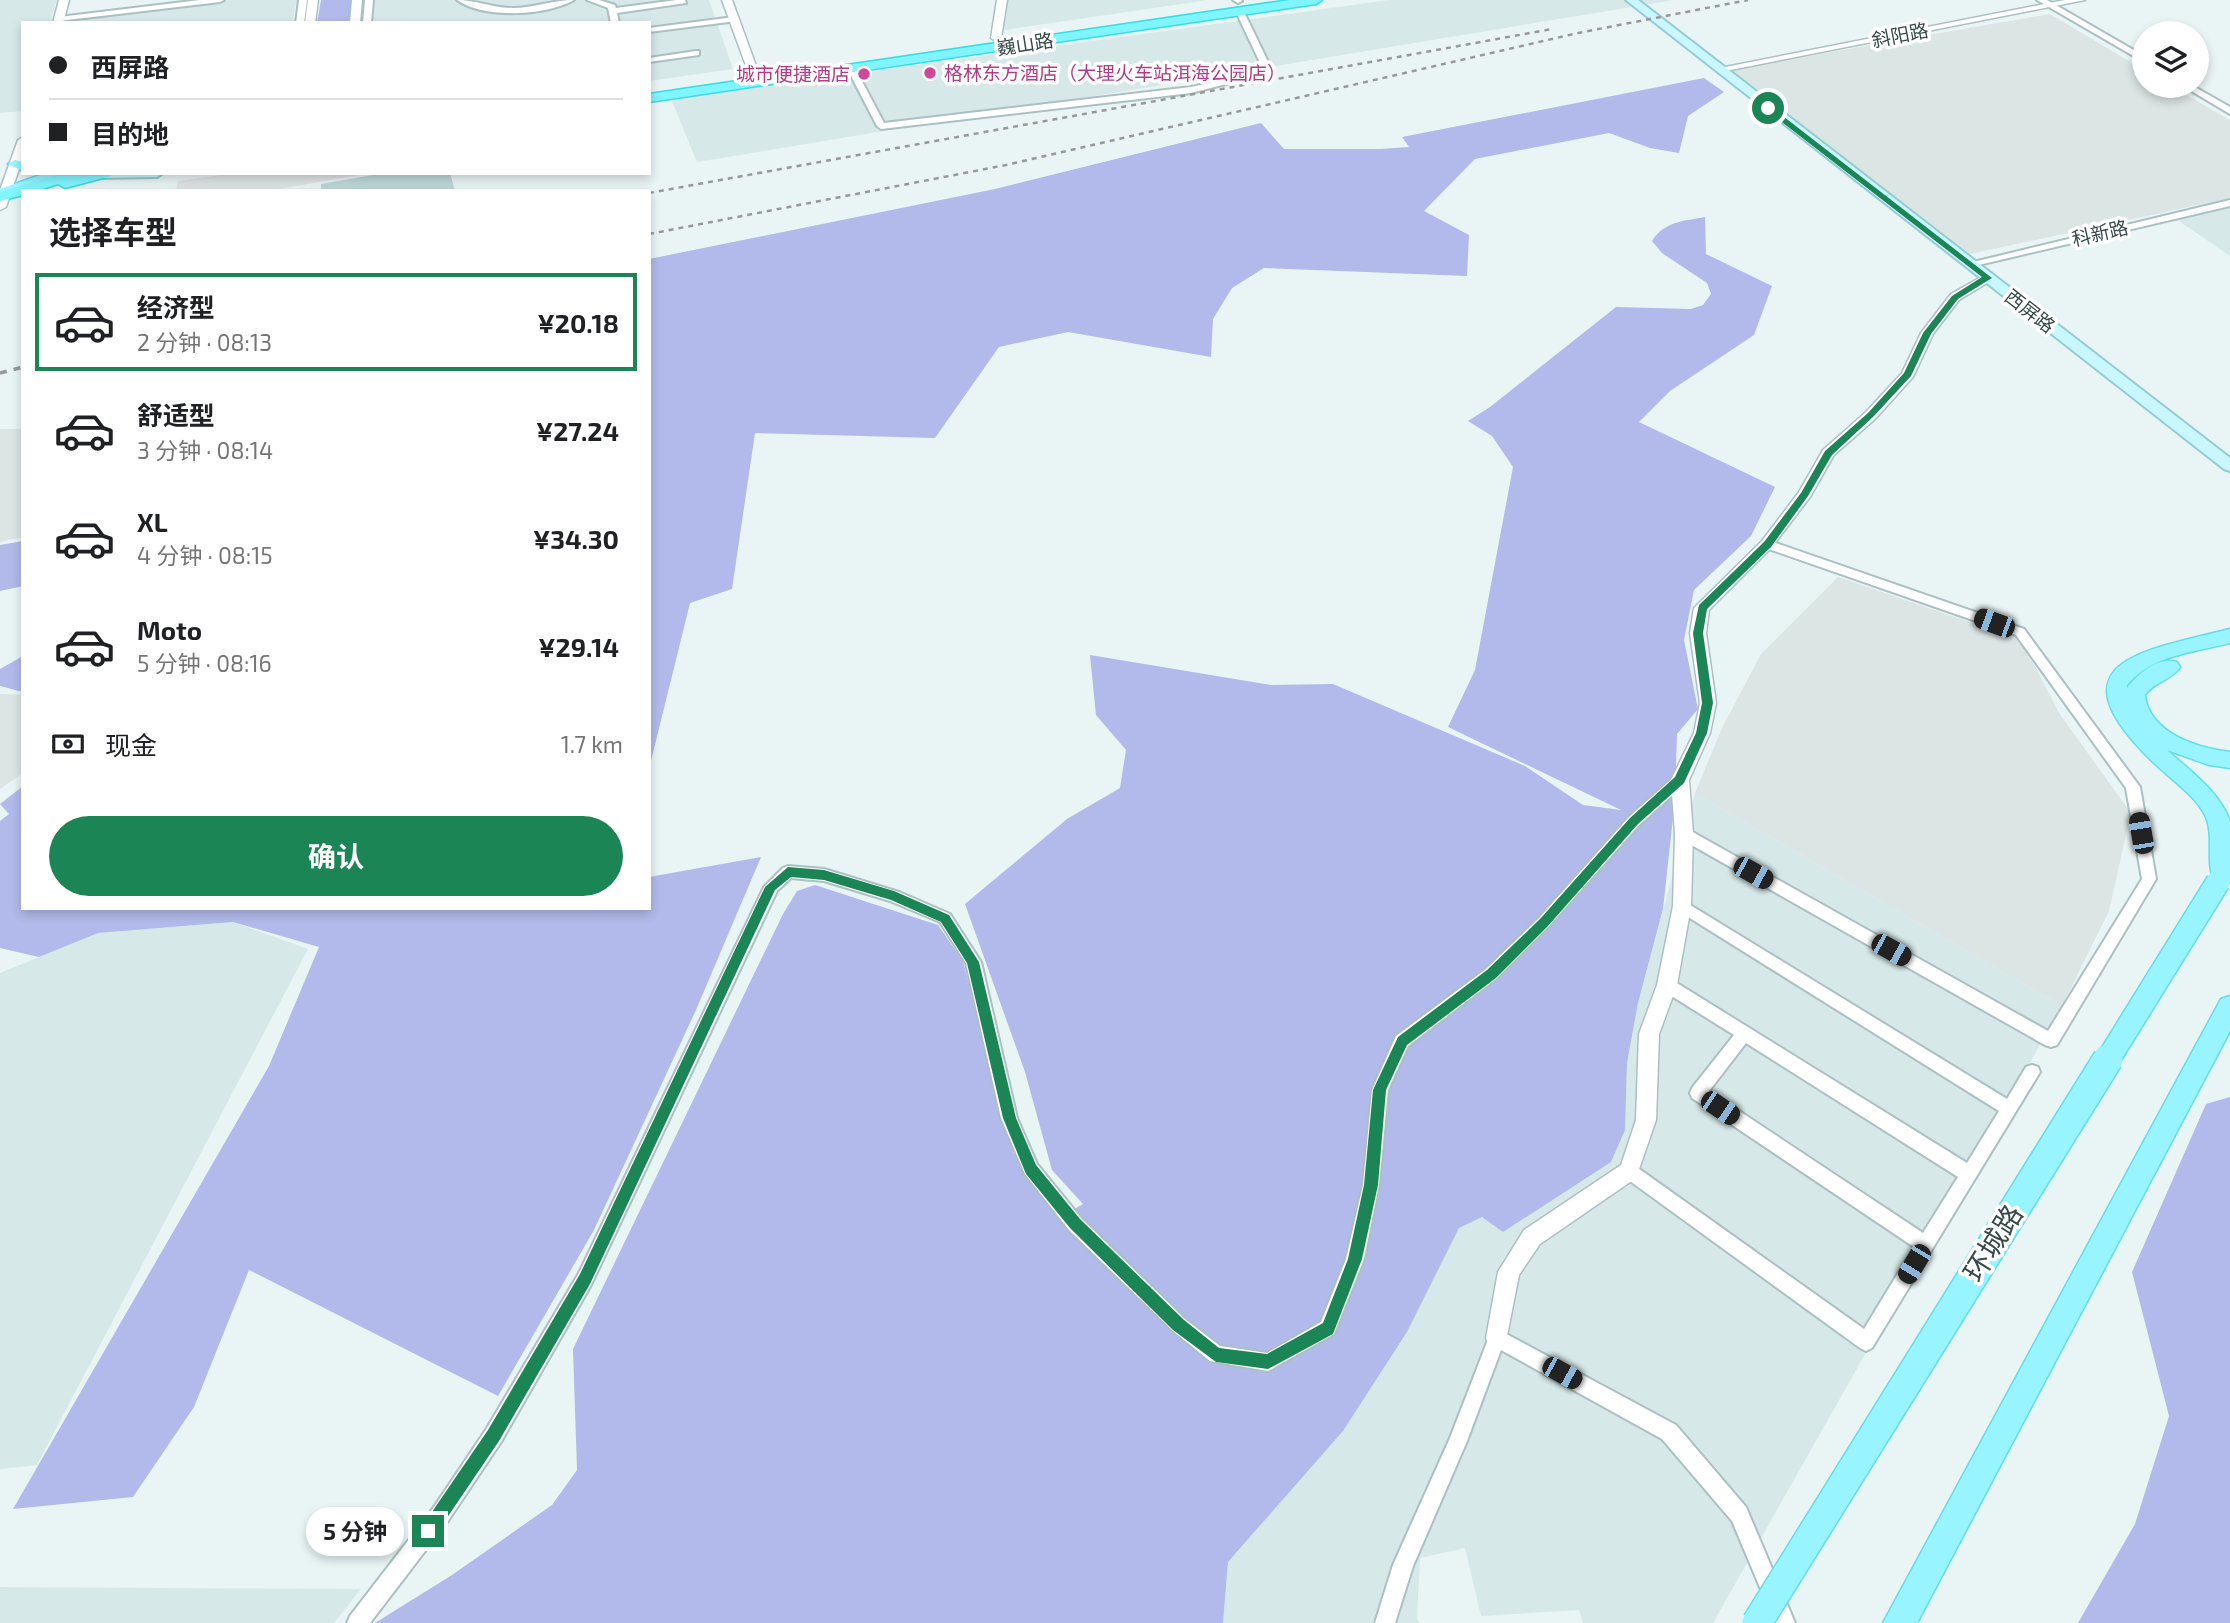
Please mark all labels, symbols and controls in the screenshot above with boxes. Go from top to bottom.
street label: 斜阳路 [1870,18,1930,51]
map controls [2132,21,2209,98]
button: layers [2132,21,2209,98]
street label: 巍山路 [995,28,1055,59]
text: 西屏路 [91,51,169,82]
place label: 格林东方酒店（大理火车站洱海公园店） [944,61,1286,84]
place label: 城市便捷酒店 [736,62,850,85]
marker: 格林东方酒店（大理火车站洱海公园店） [922,65,938,81]
marker: 城市便捷酒店 [856,66,872,82]
route start [1752,92,1784,124]
text: 目的地 [91,118,169,149]
text: 选择车型 [49,212,177,250]
street label: 科新路 [2070,215,2130,250]
street label: 西屏路 [2001,284,2060,337]
icon: car [53,291,116,354]
text: 经济型 [137,291,215,322]
text: ¥20.18 [538,307,619,338]
text: 2 分钟 · 08:13 [137,328,272,356]
icon: car [53,399,116,462]
text: 舒适型 [137,399,215,430]
text: ¥27.24 [536,415,619,446]
text: 3 分钟 · 08:14 [137,436,273,464]
text: XL [137,506,168,537]
icon: car [53,507,116,570]
text: ¥34.30 [533,523,619,554]
text: 4 分钟 · 08:15 [137,541,273,569]
car [1971,606,2018,640]
text: Moto [137,614,202,645]
icon: car [53,615,116,678]
text: ¥29.14 [538,631,619,662]
text: 5 分钟 · 08:16 [137,649,272,677]
icon: cash [49,725,87,763]
text: 现金 [105,729,157,760]
text: 1.7 km [561,730,623,758]
car [2128,810,2155,856]
button: 确认 [49,816,623,896]
car [1730,854,1777,892]
car [1868,931,1915,969]
car [1697,1088,1744,1128]
street label: 环城路 [1955,1198,2029,1287]
car [1895,1241,1934,1287]
car [1539,1354,1586,1392]
callout: 5 分钟 [306,1506,404,1556]
route end [412,1515,444,1547]
text: 5 分钟 [323,1517,387,1545]

